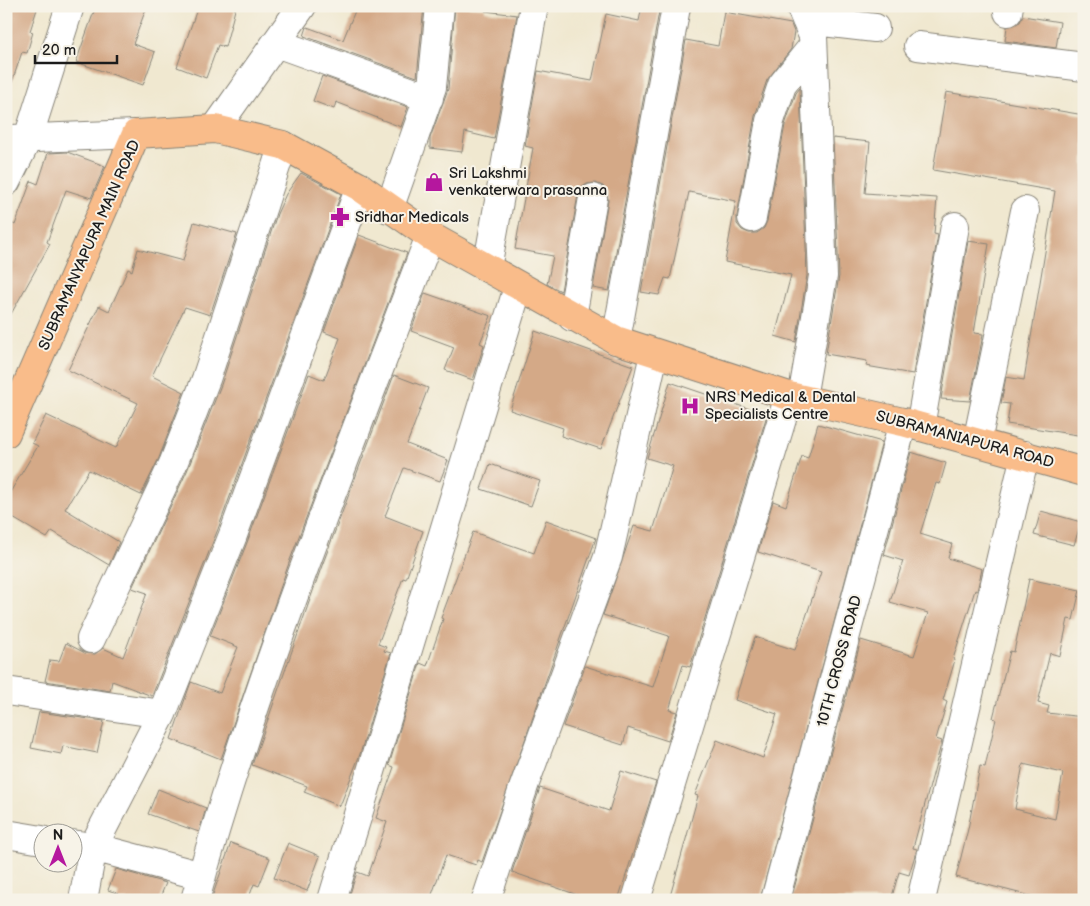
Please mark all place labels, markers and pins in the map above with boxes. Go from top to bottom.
place label: Sri Lakshmi venkaterwara prasanna [448,164,607,200]
shop icon: Sri Lakshmi venkaterwara prasanna [423,171,445,193]
pharmacy icon: Sridhar Medicals [329,206,351,228]
place label: Sridhar Medicals [355,208,470,227]
place label: NRS Medical & Dental Specialists Centre [705,388,856,424]
hospital icon: NRS Medical & Dental Specialists Centre [679,395,701,417]

